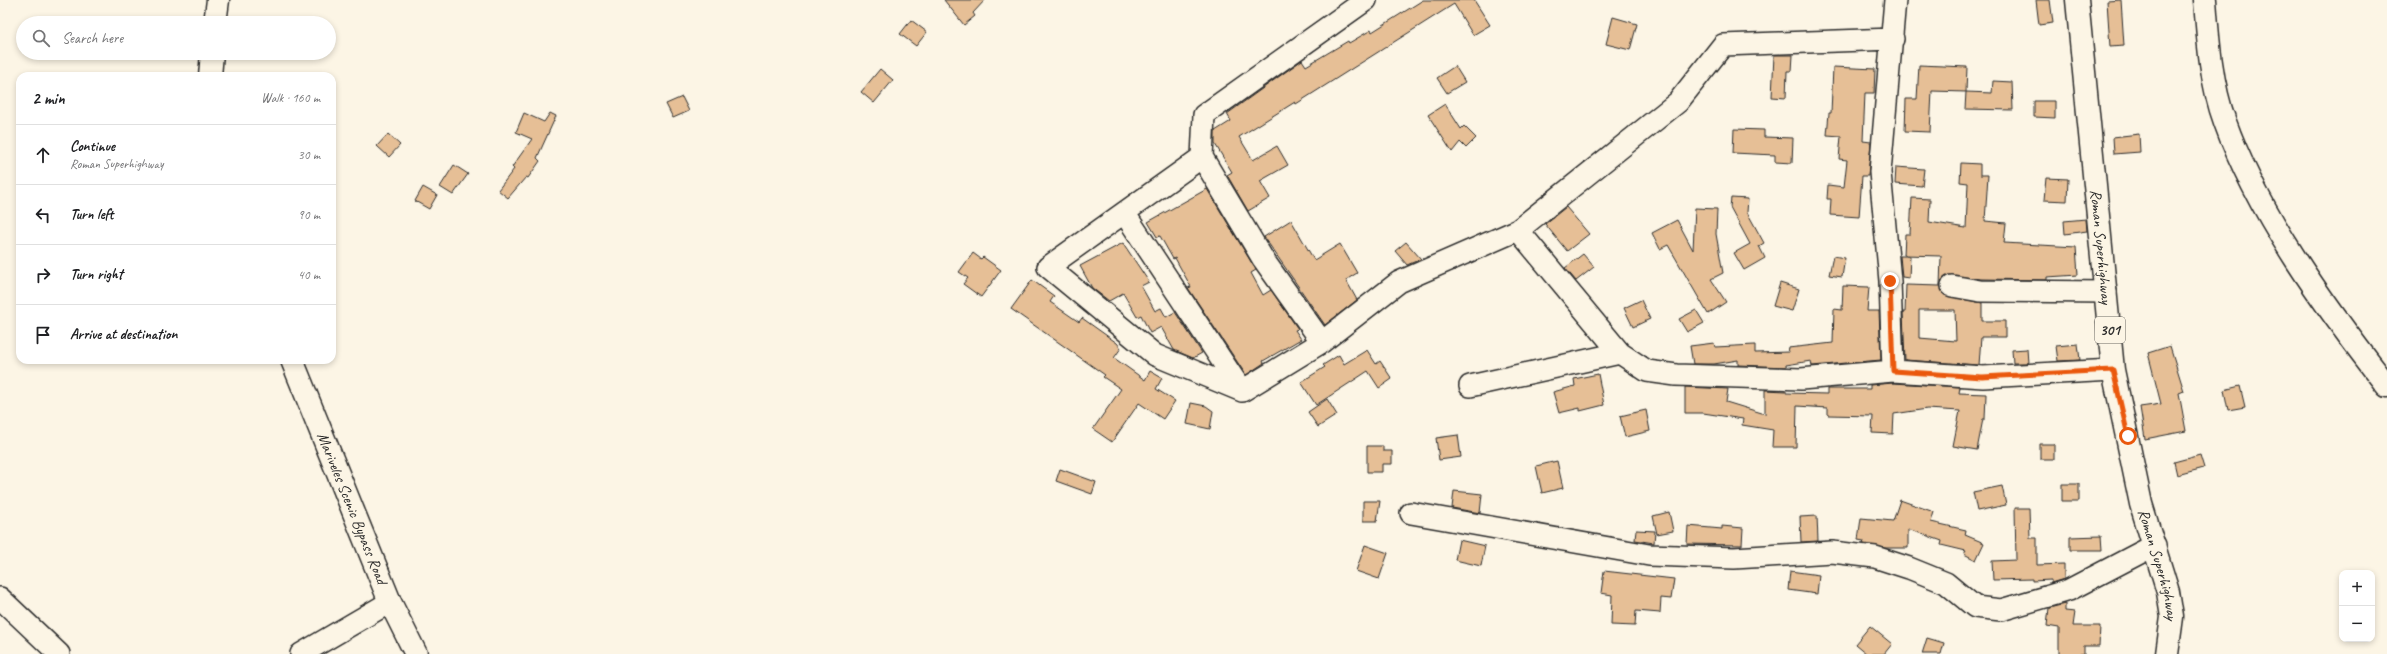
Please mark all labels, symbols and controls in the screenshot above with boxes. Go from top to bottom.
search box [16,16,336,60]
icon: search [30,27,52,49]
text: Search here [62,29,123,48]
text: 2 min [32,88,65,109]
text: Walk · 160 m [261,90,320,106]
text: Continue [70,137,115,156]
icon: ahead [32,144,54,166]
text: 30 m [298,147,320,163]
text: Roman Superhighway [70,156,163,172]
street label: Roman Superhighway [2085,189,2117,307]
icon: left [32,204,54,226]
text: Turn left [70,205,113,224]
text: 90 m [298,207,320,223]
icon: right [32,264,54,286]
text: Turn right [70,265,123,284]
text: 40 m [298,267,320,283]
route end [1881,272,1899,290]
road number: 301 [2095,317,2125,343]
icon: arrive [32,324,54,346]
text: Arrive at destination [70,325,177,344]
route start [2119,427,2137,445]
street label: Mariveles Scenic Bypass Road [312,429,393,590]
street label: Roman Superhighway [2133,507,2182,623]
map controls [2339,570,2375,642]
button: + [2339,570,2375,606]
button: − [2339,606,2375,642]

